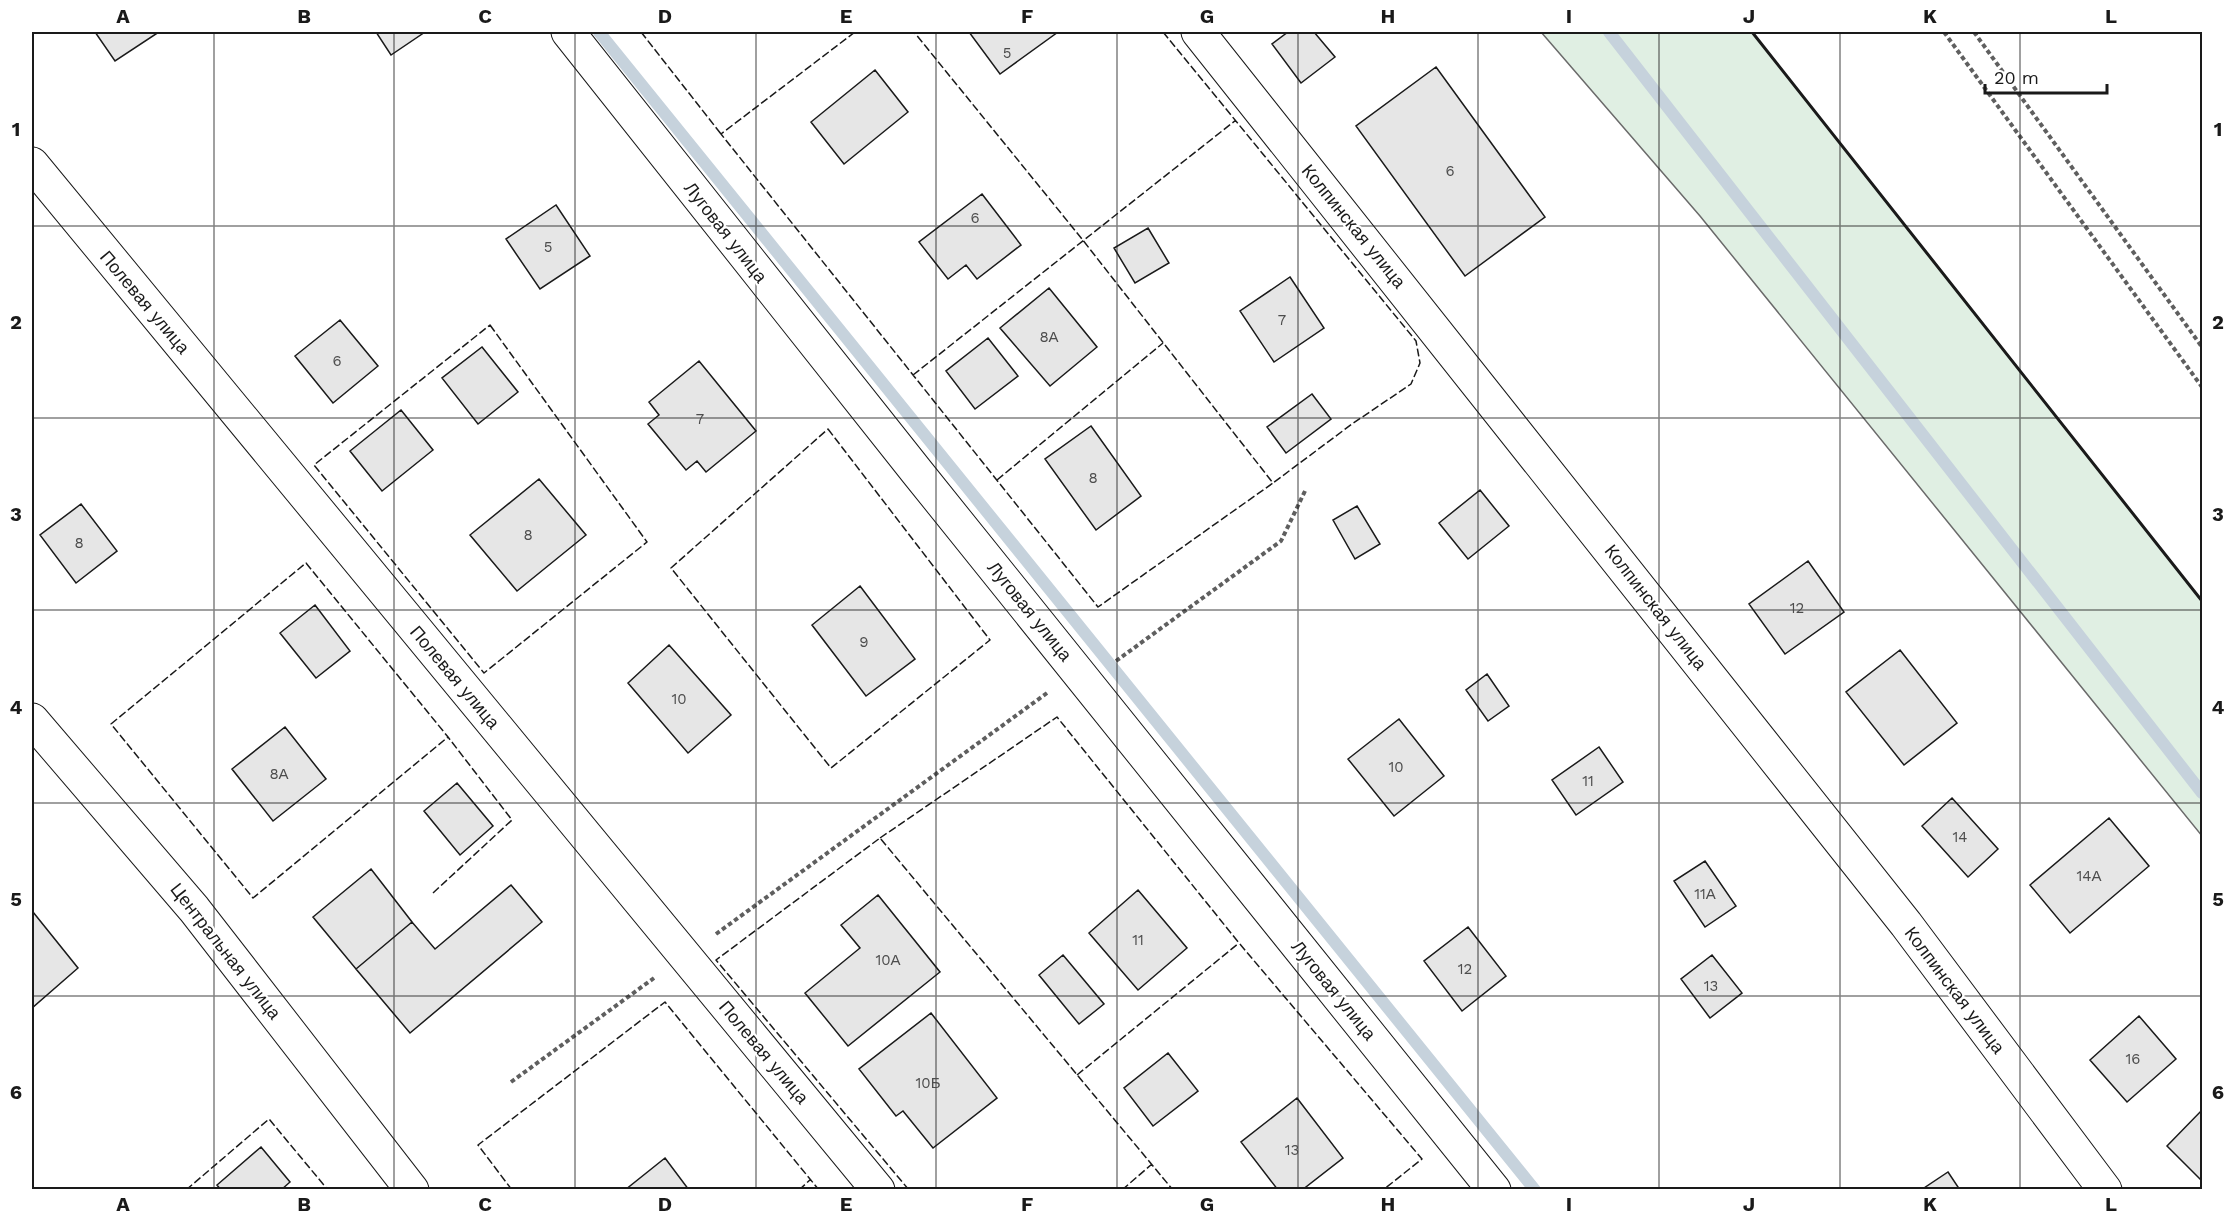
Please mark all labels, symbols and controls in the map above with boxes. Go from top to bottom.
text: A [116,4,130,28]
text: B [297,4,311,28]
text: C [478,4,492,28]
text: D [658,4,672,28]
text: E [840,4,852,28]
text: F [1021,4,1033,28]
text: G [1200,4,1214,28]
text: H [1381,4,1395,28]
text: I [1566,4,1572,28]
text: J [1743,4,1755,28]
text: K [1923,4,1937,28]
text: L [2105,4,2117,28]
house number: 5 [1003,44,1011,62]
scale bar [1985,57,2106,95]
text: 20 m [1994,67,2039,88]
text: 1 [12,117,20,141]
text: 1 [2214,117,2222,141]
street label: Колпинская улица [1298,160,1411,293]
house number: 6 [1445,162,1455,180]
street label: Луговая улица [680,177,772,287]
house number: 6 [970,209,980,227]
house number: 5 [544,238,552,256]
street label: Полевая улица [96,246,195,358]
text: 2 [10,310,22,334]
text: 2 [2212,310,2224,334]
house number: 7 [1278,311,1286,329]
house number: 8А [1039,328,1059,346]
house number: 6 [332,352,342,370]
house number: 7 [696,410,704,428]
house number: 8 [1088,469,1098,487]
text: 3 [10,502,22,526]
text: 3 [2212,502,2224,526]
house number: 8 [523,526,533,544]
house number: 8 [74,534,84,552]
street label: Колпинская улица [1601,540,1712,675]
street label: Луговая улица [983,557,1077,666]
house number: 12 [1790,599,1804,617]
street label: Полевая улица [406,621,505,733]
house number: 9 [859,633,869,651]
house number: 10 [671,690,687,708]
text: 4 [10,695,23,719]
text: 4 [2212,695,2225,719]
house number: 10 [1388,758,1404,776]
house number: 8А [269,765,289,783]
house number: 11 [1582,772,1594,790]
house number: 14 [1952,828,1968,846]
house number: 14А [2076,867,2102,885]
street label: Центральная улица [166,879,286,1024]
house number: 11А [1694,885,1716,903]
text: 5 [10,887,22,911]
text: 5 [2212,887,2224,911]
street label: Колпинская улица [1901,923,2010,1058]
house number: 11 [1132,931,1144,949]
street label: Луговая улица [1287,936,1381,1045]
house number: 10А [875,951,901,969]
house number: 12 [1458,960,1472,978]
house number: 13 [1704,977,1718,995]
street label: Полевая улица [715,996,814,1108]
house number: 16 [2126,1050,2140,1068]
house number: 10Б [915,1074,941,1092]
text: 6 [10,1080,22,1104]
text: 6 [2212,1080,2224,1104]
house number: 13 [1285,1141,1299,1159]
text: A [116,1192,130,1216]
text: B [297,1192,311,1216]
text: C [478,1192,492,1216]
text: D [658,1192,672,1216]
text: E [840,1192,852,1216]
text: F [1021,1192,1033,1216]
text: G [1200,1192,1214,1216]
text: H [1381,1192,1395,1216]
text: I [1566,1192,1572,1216]
text: J [1743,1192,1755,1216]
text: K [1923,1192,1937,1216]
text: L [2105,1192,2117,1216]

